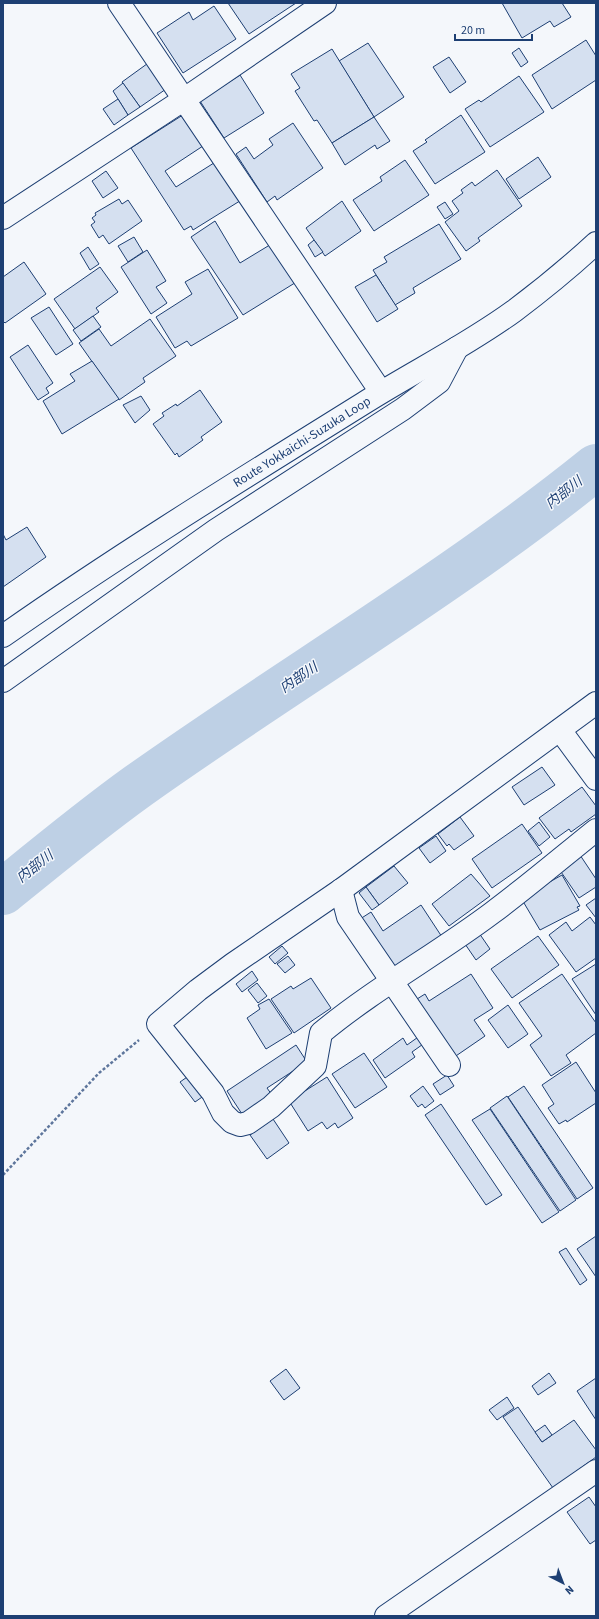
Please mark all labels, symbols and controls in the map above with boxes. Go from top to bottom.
scale bar [455,16,532,42]
text: 20 m [461,22,485,39]
street label: Route Yokkaichi-Suzuka Loop [230,392,374,492]
water label: 内部川 [541,471,588,514]
water label: 内部川 [276,657,324,698]
water label: 内部川 [12,845,59,888]
north arrow [543,1563,583,1603]
text: N [562,1582,577,1598]

